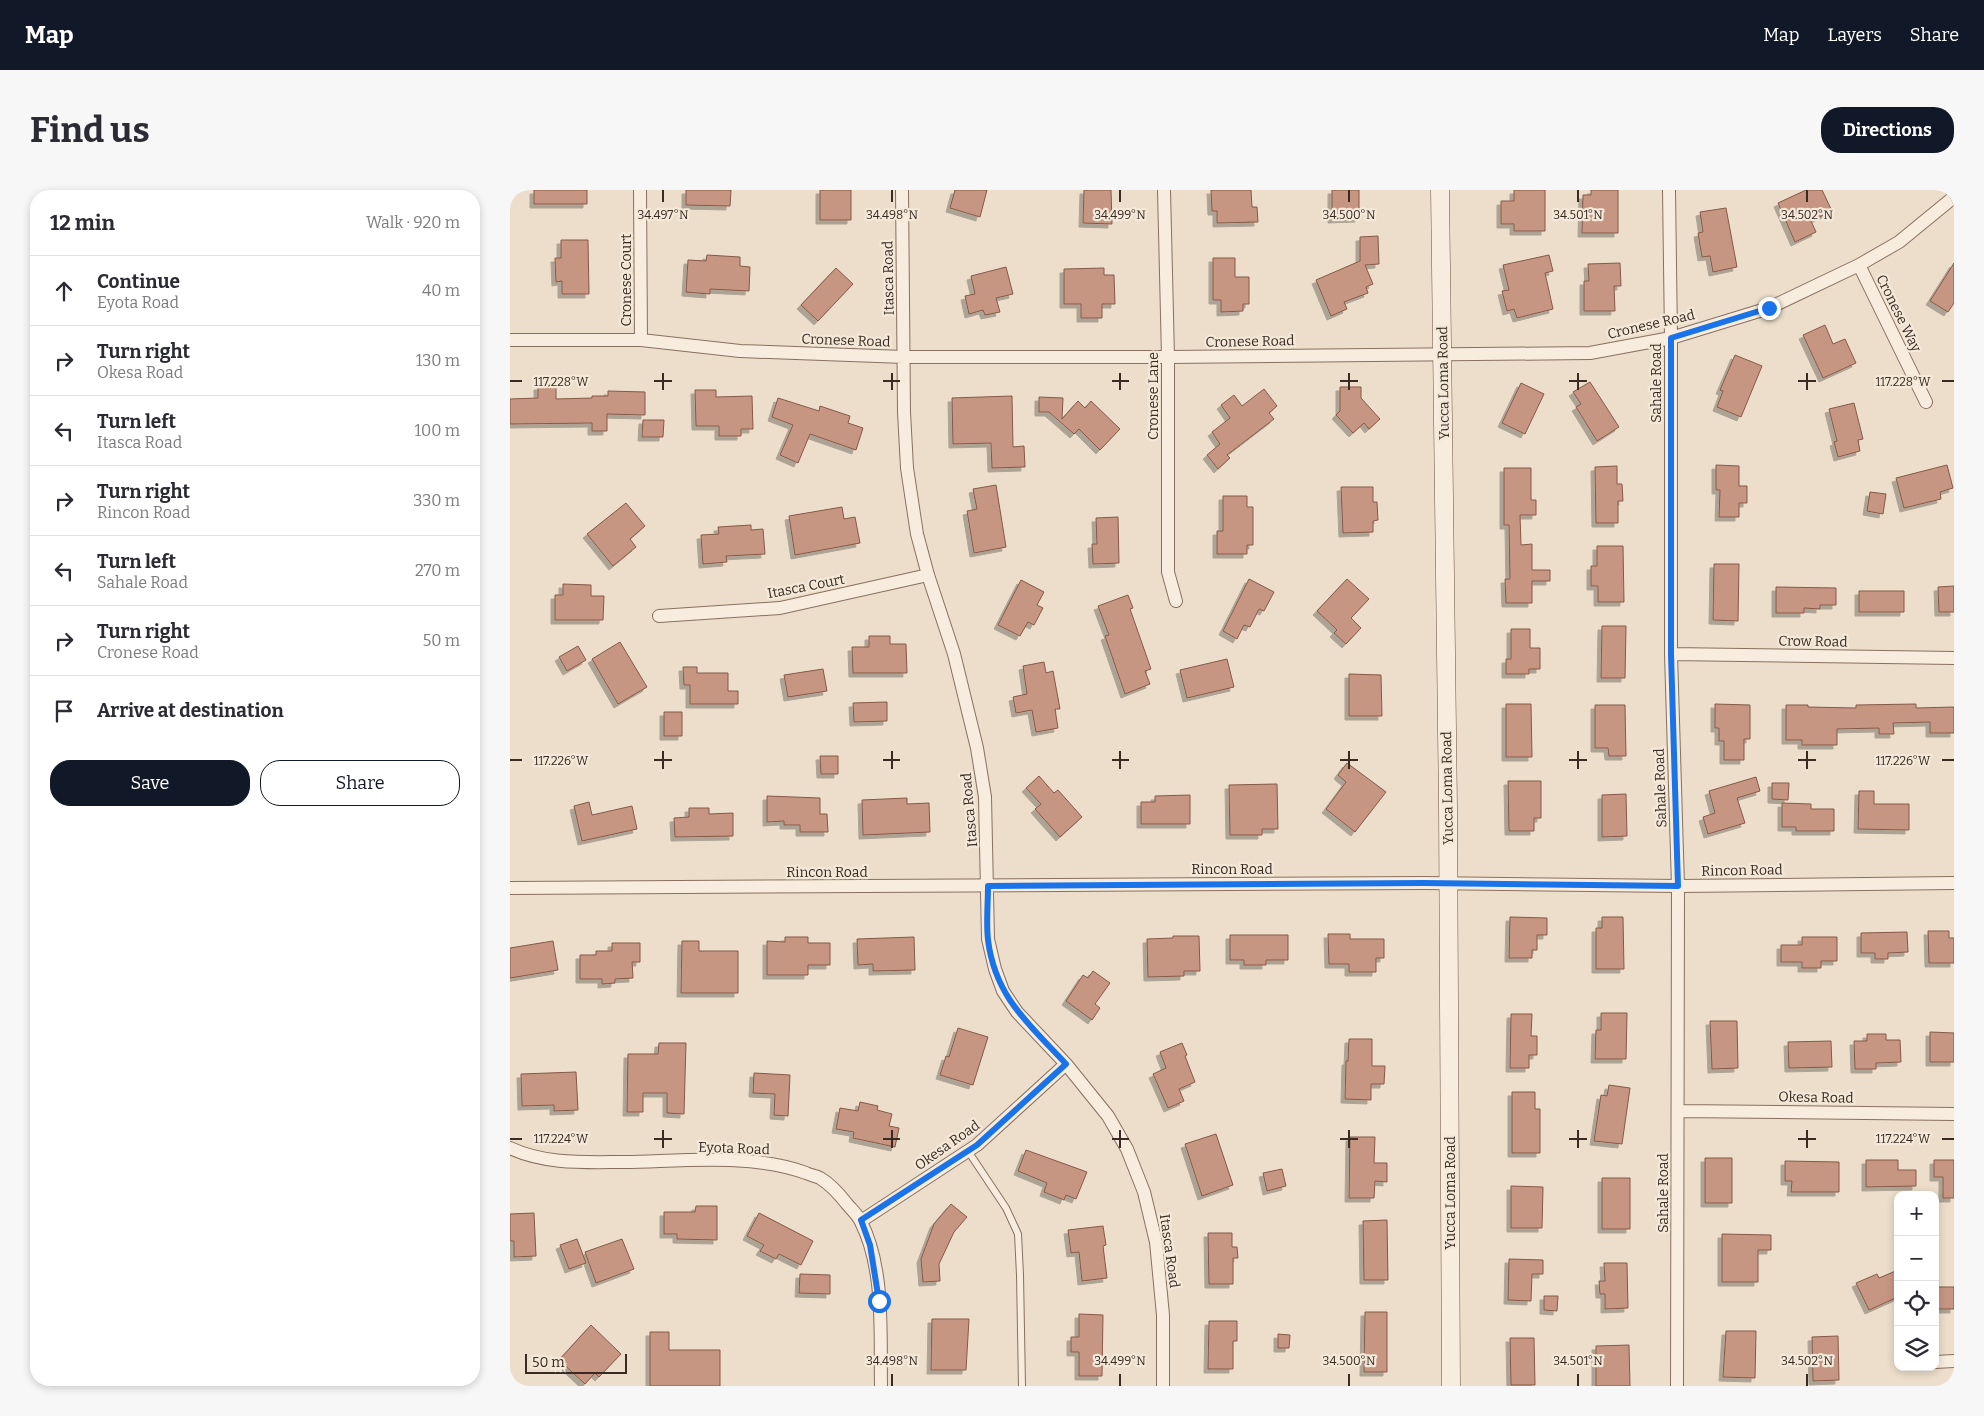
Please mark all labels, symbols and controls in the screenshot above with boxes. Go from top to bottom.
text: Map [25,21,74,49]
text: Map [1763,24,1799,46]
text: Layers [1827,24,1882,46]
text: Share [1910,24,1959,46]
button: Directions [1821,107,1954,153]
text: Find us [30,109,150,151]
text: 34.497°N [637,208,689,222]
text: 34.498°N [866,208,919,222]
text: 34.499°N [1094,208,1146,222]
text: 34.500°N [1323,208,1376,222]
text: 34.501°N [1553,208,1603,222]
text: 34.502°N [1781,208,1833,222]
text: 12 min [50,210,115,236]
text: Walk · 920 m [366,213,460,232]
street label: Cronese Court [618,234,635,326]
street label: Itasca Road [879,241,898,315]
text: Continue [97,270,180,293]
street label: Cronese Way [1872,272,1925,355]
icon: ahead [50,277,78,305]
text: 40 m [422,281,460,300]
text: Eyota Road [97,293,179,312]
route end [1758,297,1781,320]
street label: Cronese Road [1606,306,1696,343]
street label: Yucca Loma Road [1434,326,1453,440]
street label: Cronese Road [801,330,891,351]
street label: Cronese Road [1205,332,1295,351]
text: Turn right [97,340,190,363]
street label: Sahale Road [1648,343,1665,423]
icon: right [50,347,78,375]
text: 130 m [416,351,460,370]
street label: Cronese Lane [1145,352,1162,440]
text: Okesa Road [97,363,183,382]
text: 117.228°W [533,375,589,389]
text: 117.228°W [1875,375,1931,389]
text: Turn left [97,410,176,433]
icon: left [50,417,78,445]
text: 100 m [415,421,460,440]
text: Itasca Road [97,433,182,452]
text: Turn right [97,480,190,503]
icon: right [50,487,78,515]
text: 330 m [413,491,460,510]
text: Rincon Road [97,503,190,522]
text: Turn left [97,550,176,573]
icon: left [50,557,78,585]
text: 270 m [415,561,460,580]
street label: Itasca Court [766,571,846,602]
text: Sahale Road [97,573,188,592]
text: Turn right [97,620,190,643]
icon: right [50,627,78,655]
text: 50 m [423,631,460,650]
street label: Crow Road [1778,632,1848,651]
text: Cronese Road [97,643,199,662]
icon: arrive [50,697,78,725]
text: Arrive at destination [97,699,284,722]
street label: Yucca Loma Road [1438,731,1457,845]
street label: Sahale Road [1651,748,1670,828]
text: 117.226°W [534,754,589,768]
text: 117.226°W [1876,754,1931,768]
button: Save [50,760,250,806]
button: Share [260,760,460,806]
street label: Itasca Road [958,772,981,848]
street label: Rincon Road [1191,861,1273,878]
street label: Rincon Road [1701,861,1783,880]
street label: Rincon Road [786,864,868,881]
street label: Okesa Road [1778,1088,1854,1107]
street label: Okesa Road [911,1117,983,1174]
text: 117.224°W [534,1132,589,1146]
text: 117.224°W [1876,1132,1931,1146]
street label: Yucca Loma Road [1442,1136,1459,1250]
street label: Eyota Road [698,1139,770,1158]
street label: Sahale Road [1655,1153,1672,1233]
map controls [1894,1191,1939,1371]
button: + [1894,1191,1939,1236]
street label: Itasca Road [1156,1213,1183,1289]
button: − [1894,1236,1939,1281]
button: locate [1894,1281,1939,1326]
route start [868,1290,891,1313]
button: layers [1894,1326,1939,1371]
scale bar [525,1351,628,1374]
text: 50 m [532,1354,565,1371]
text: 34.498°N [866,1354,919,1368]
text: 34.499°N [1094,1354,1146,1368]
text: 34.500°N [1323,1354,1376,1368]
text: 34.501°N [1553,1354,1603,1368]
text: 34.502°N [1781,1354,1833,1368]

